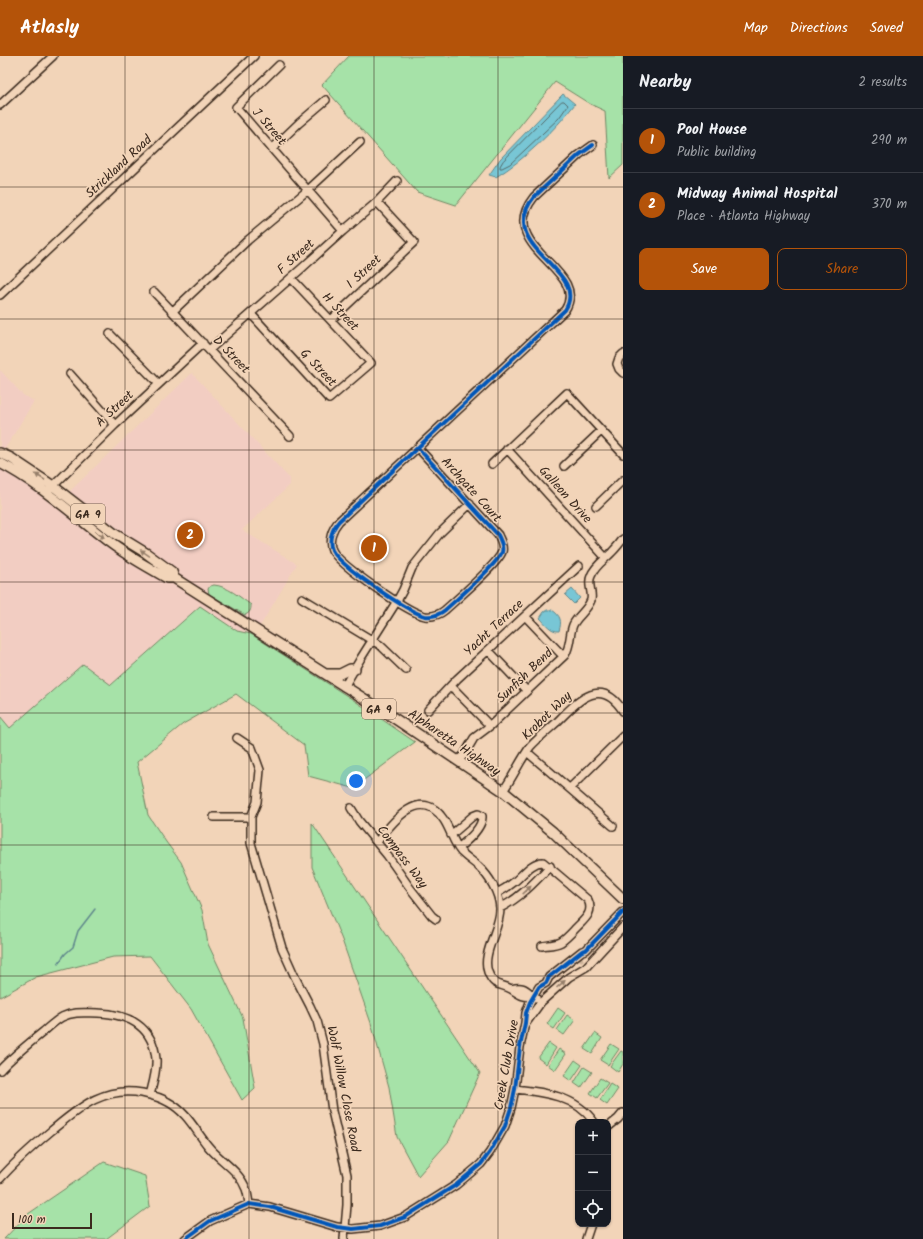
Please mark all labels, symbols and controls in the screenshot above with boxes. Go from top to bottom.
text: Atlasly [20,13,79,43]
text: Map [743,17,768,39]
text: Directions [790,17,848,39]
text: Saved [870,17,903,39]
text: Nearby [639,69,691,96]
text: 2 results [859,72,907,93]
street label: J Street [247,103,292,151]
text: Pool House [677,118,747,142]
street label: Strickland Road [81,130,158,204]
text: 1 [650,130,654,151]
text: 290 m [871,130,907,151]
text: Public building [677,142,756,163]
text: Midway Animal Hospital [677,182,838,206]
text: 2 [648,194,656,215]
text: 370 m [872,194,907,215]
text: Place · Atlanta Highway [677,206,810,227]
street label: F Street [272,234,320,280]
button: Save [639,248,769,290]
button: Share [777,248,907,290]
street label: I Street [341,249,387,294]
street label: H Street [316,288,364,337]
street label: D Street [207,331,255,380]
street label: G Street [295,344,342,393]
street label: A Street [91,385,140,432]
street label: Archgate Court [436,452,507,528]
street label: Galleon Drive [533,461,597,529]
one-way arrow [34,473,46,480]
road number: GA 9 [71,504,105,524]
pin: 2 [177,520,203,550]
one-way arrow [94,531,105,539]
pin: 1 [361,533,387,563]
one-way arrow [140,549,150,557]
street label: Yacht Terrace [459,594,529,661]
street label: Sunfish Bend [492,643,559,709]
street label: Krobot Way [517,686,578,746]
road number: GA 9 [362,699,396,719]
street label: Alpharetta Highway [403,704,505,782]
your location [346,771,366,791]
street label: Compass Way [371,821,433,894]
one-way arrow [522,885,532,895]
one-way arrow [556,980,566,989]
street label: Creek Club Drive [489,1018,525,1112]
street label: Wolf Willow Close Road [320,1024,366,1154]
map controls [575,1119,611,1227]
button: + [575,1119,611,1155]
button: − [575,1155,611,1191]
button: locate [575,1191,611,1227]
scale bar [12,1211,92,1230]
text: 100 m [18,1211,46,1229]

